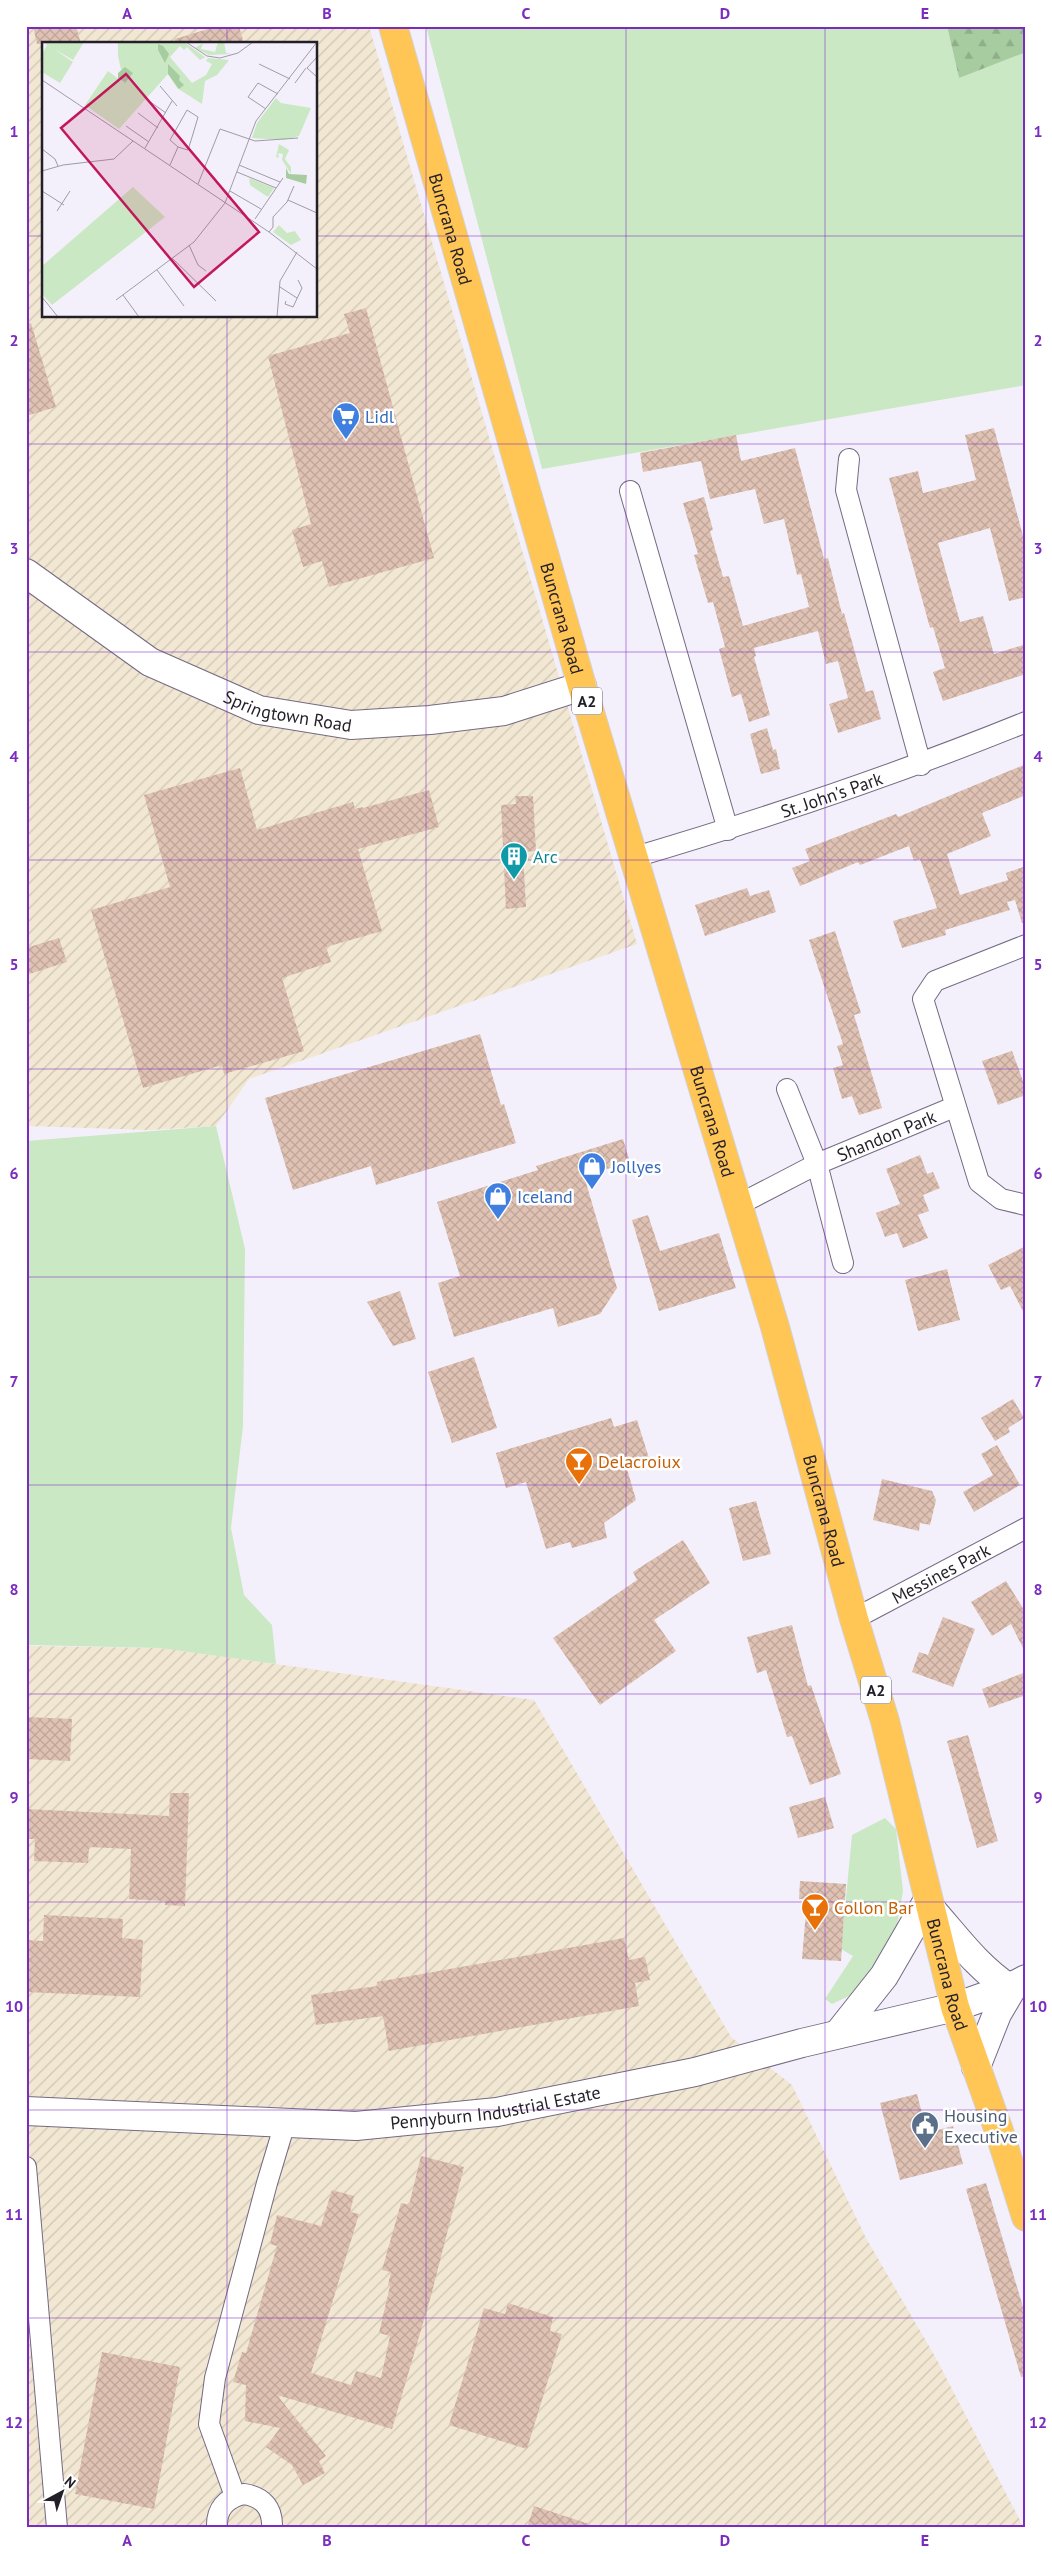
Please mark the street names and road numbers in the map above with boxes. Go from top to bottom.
street label: Buncrana Road [424,170,478,287]
street label: Buncrana Road [536,560,589,677]
street label: Springtown Road [220,684,353,736]
road number: A2 [572,688,602,714]
street label: St. John's Park [777,766,886,822]
street label: Buncrana Road [685,1063,741,1180]
street label: Shandon Park [833,1104,940,1166]
street label: Buncrana Road [799,1452,851,1569]
street label: Messines Park [888,1538,994,1609]
road number: A2 [861,1676,891,1704]
street label: Buncrana Road [922,1916,974,2033]
street label: Pennyburn Industrial Estate [389,2080,602,2134]

